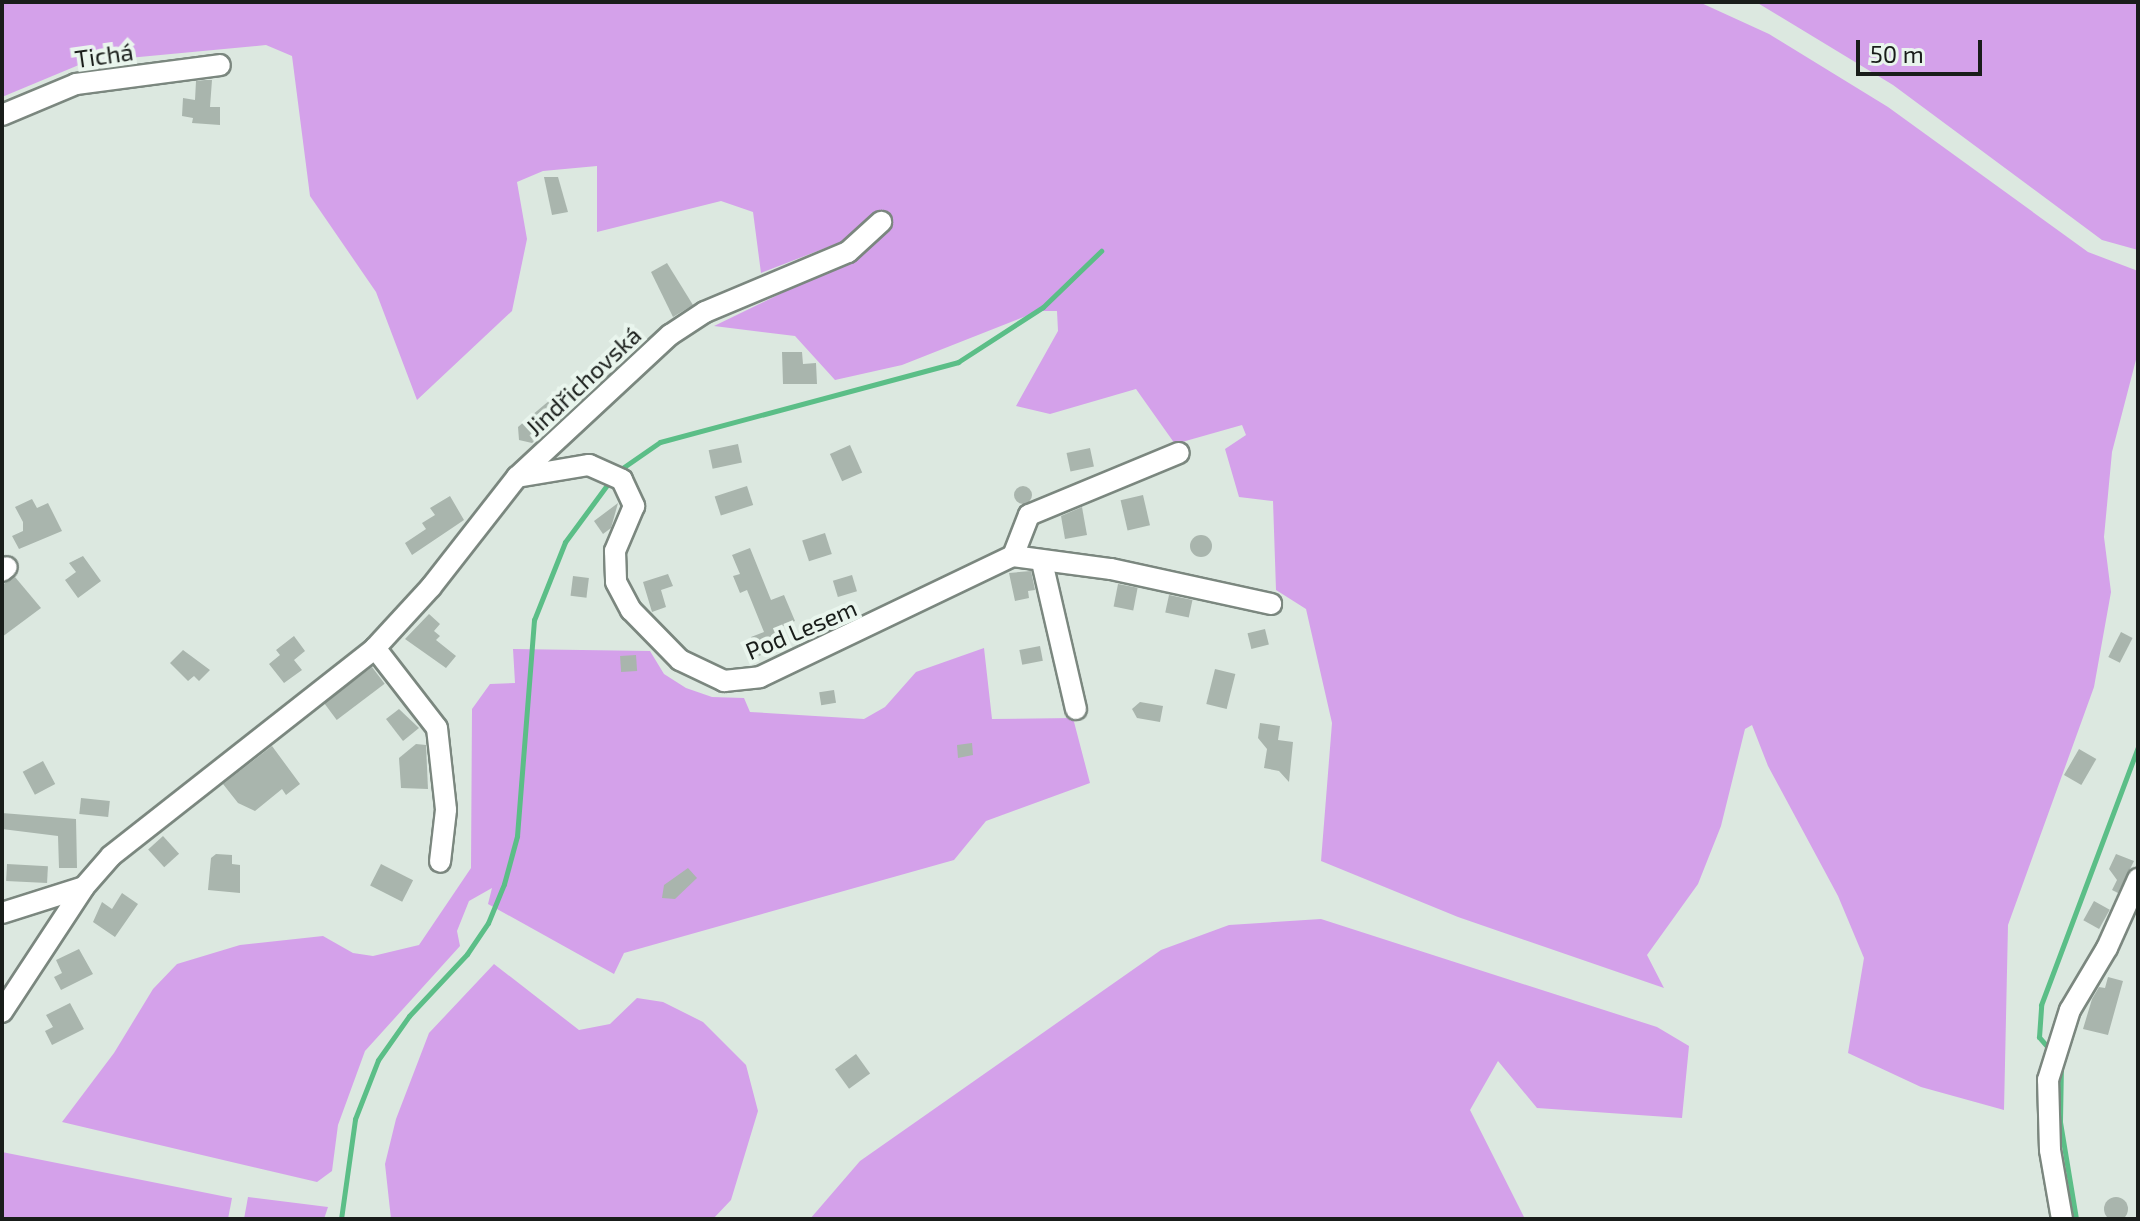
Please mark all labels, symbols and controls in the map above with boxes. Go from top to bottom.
scale bar [1860,24,1986,74]
street label: Tichá [73,37,135,73]
text: 50 m [1870,39,1924,68]
street label: Jindřichovská [519,320,647,442]
street label: Pod Lesem [741,593,861,665]

